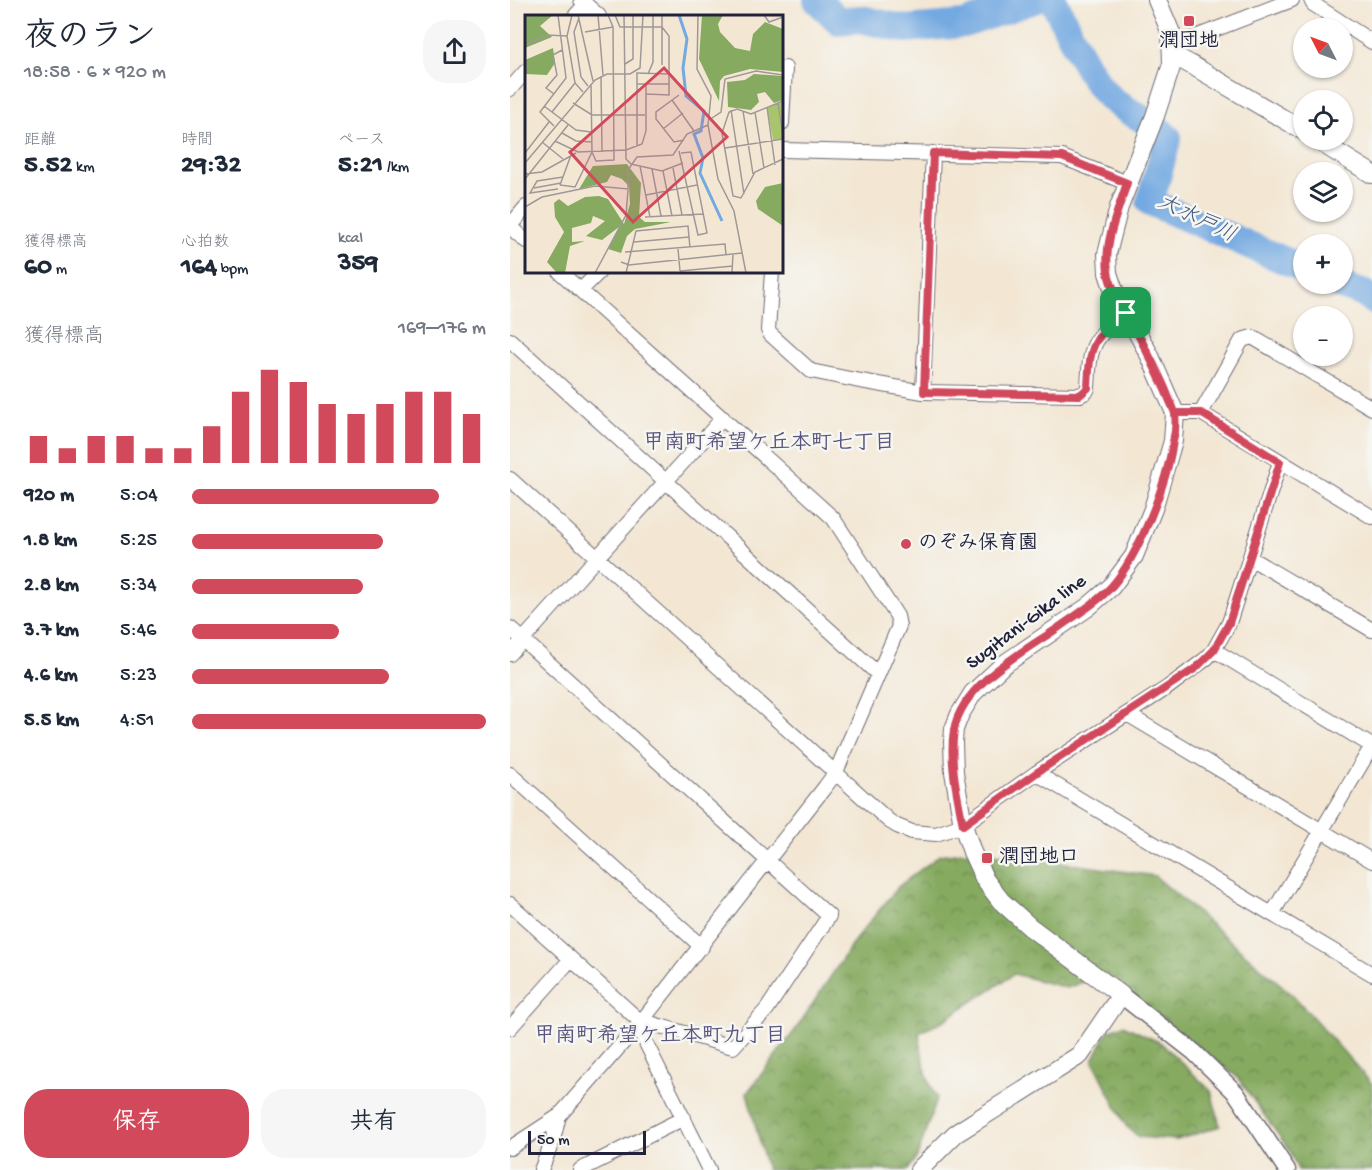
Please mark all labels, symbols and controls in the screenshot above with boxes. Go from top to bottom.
marker: 潤団地 [1182,14,1196,28]
inset map [525,15,783,273]
north arrow [1293,18,1353,78]
map controls [1293,18,1353,366]
text: 夜のラン [24,20,156,58]
button: share [423,20,486,83]
place label: 潤団地 [1159,30,1219,54]
text: 18:58 · 6 × 920 m [24,62,166,85]
button: locate [1293,90,1353,150]
text: 距離 [24,132,56,151]
text: 時間 [181,132,213,151]
text: ペース [338,132,385,151]
text: 5.52 [24,151,72,182]
text: 29:32 [181,151,241,182]
text: 5:21 [338,151,383,182]
text: km [72,159,95,178]
text: /km [383,159,409,178]
button: layers [1293,162,1353,222]
water label: 大水戸川 [1153,189,1240,250]
text: kcal [338,230,363,249]
text: 獲得標高 [24,234,88,253]
text: 心拍数 [181,234,229,253]
button: + [1293,234,1353,294]
text: 359 [338,249,378,280]
text: 60 [24,253,52,284]
text: 164 [181,253,217,284]
text: m [52,261,67,280]
text: bpm [217,261,248,280]
pin [1100,287,1151,338]
icon: arrive [1109,296,1142,329]
button: − [1293,306,1353,366]
text: 169–176 m [398,318,486,341]
text: 獲得標高 [24,326,104,349]
district label: 甲南町希望ケ丘本町七丁目 [643,430,895,457]
text: 920 m [24,485,74,508]
text: 5:04 [120,485,158,508]
text: 1.8 km [24,530,77,553]
text: 5:25 [120,530,157,553]
place label: のぞみ保育園 [918,531,1038,556]
marker: のぞみ保育園 [899,537,913,551]
street label: Sugitani-Gika line [963,570,1092,676]
text: 2.8 km [24,575,79,598]
text: 5:34 [120,575,157,598]
text: 3.7 km [24,620,79,643]
text: 5:46 [120,620,156,643]
text: 4.6 km [24,665,78,688]
text: 5:23 [120,665,157,688]
text: 5.5 km [24,710,79,733]
text: 4:51 [120,710,154,733]
place label: 潤団地口 [999,846,1079,870]
marker: 潤団地口 [980,851,994,865]
district label: 甲南町希望ケ丘本町九丁目 [534,1023,786,1050]
button: 保存 [24,1089,249,1158]
button: 共有 [261,1089,486,1158]
scale bar [528,1128,646,1156]
text: 50 m [537,1132,570,1151]

